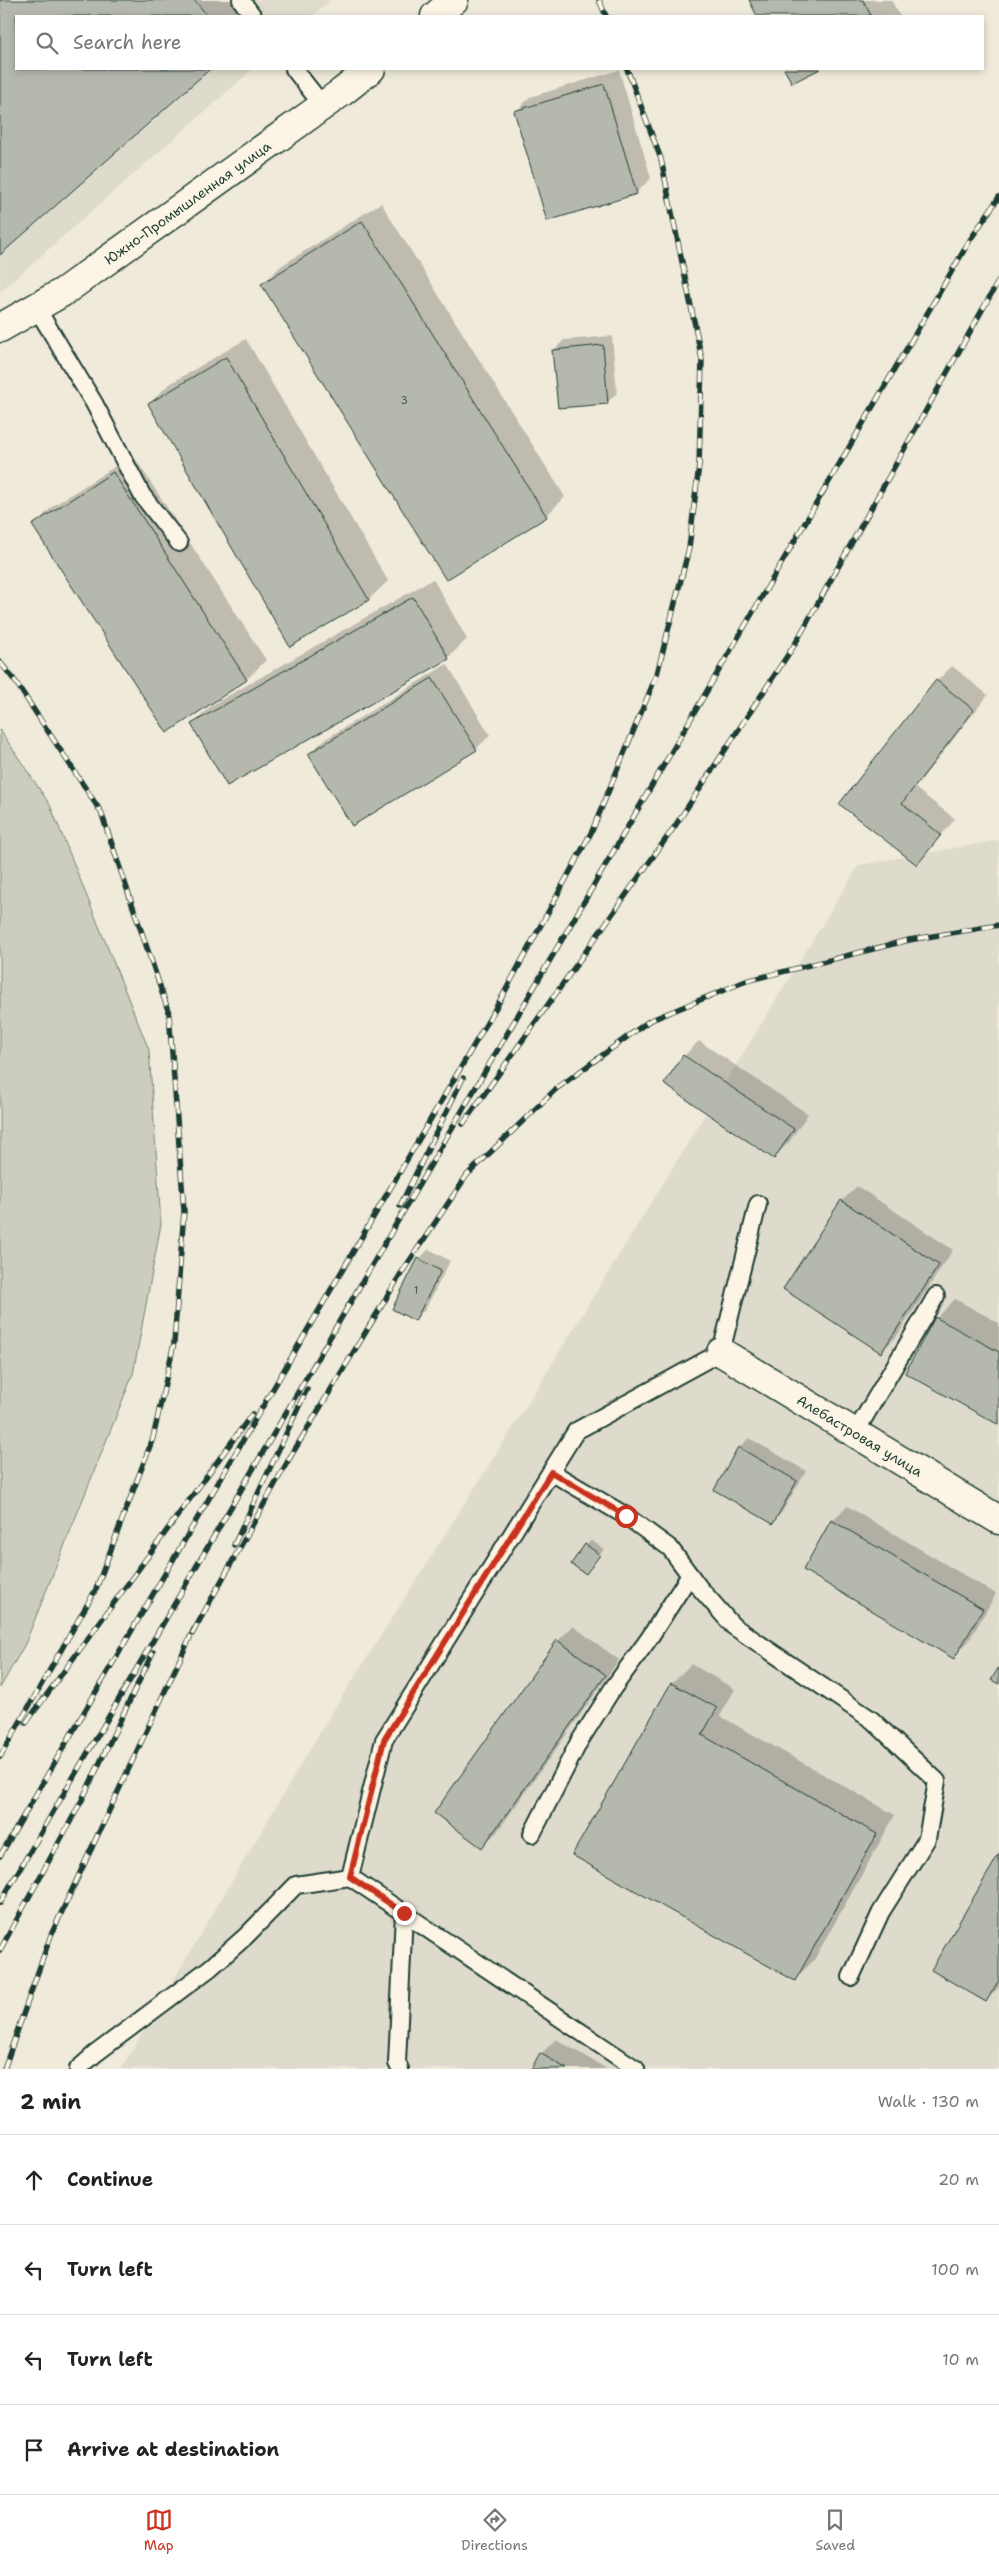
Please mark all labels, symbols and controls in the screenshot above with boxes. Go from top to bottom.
search box [15,15,984,70]
icon: search [33,29,61,57]
text: Search here [73,30,182,55]
street label: Южно-Промышленная улица [101,137,275,268]
house number: 3 [400,393,408,408]
house number: 1 [414,1283,418,1298]
street label: Алебастровая улица [793,1391,926,1481]
route start [615,1505,638,1528]
route end [393,1902,416,1925]
text: 2 min [20,2088,81,2116]
text: Walk · 130 m [878,2091,979,2112]
icon: ahead [20,2166,48,2194]
text: Continue [67,2167,153,2192]
text: 20 m [938,2169,979,2190]
icon: left [20,2256,48,2284]
text: Turn left [67,2257,153,2282]
text: 100 m [931,2259,979,2280]
icon: left [20,2346,48,2374]
text: Turn left [67,2347,153,2372]
text: 10 m [942,2349,979,2370]
icon: arrive [20,2436,48,2464]
text: Arrive at destination [67,2437,279,2462]
tab: Map [144,2506,174,2554]
tab: Directions [461,2506,528,2554]
tab: Saved [816,2506,855,2554]

